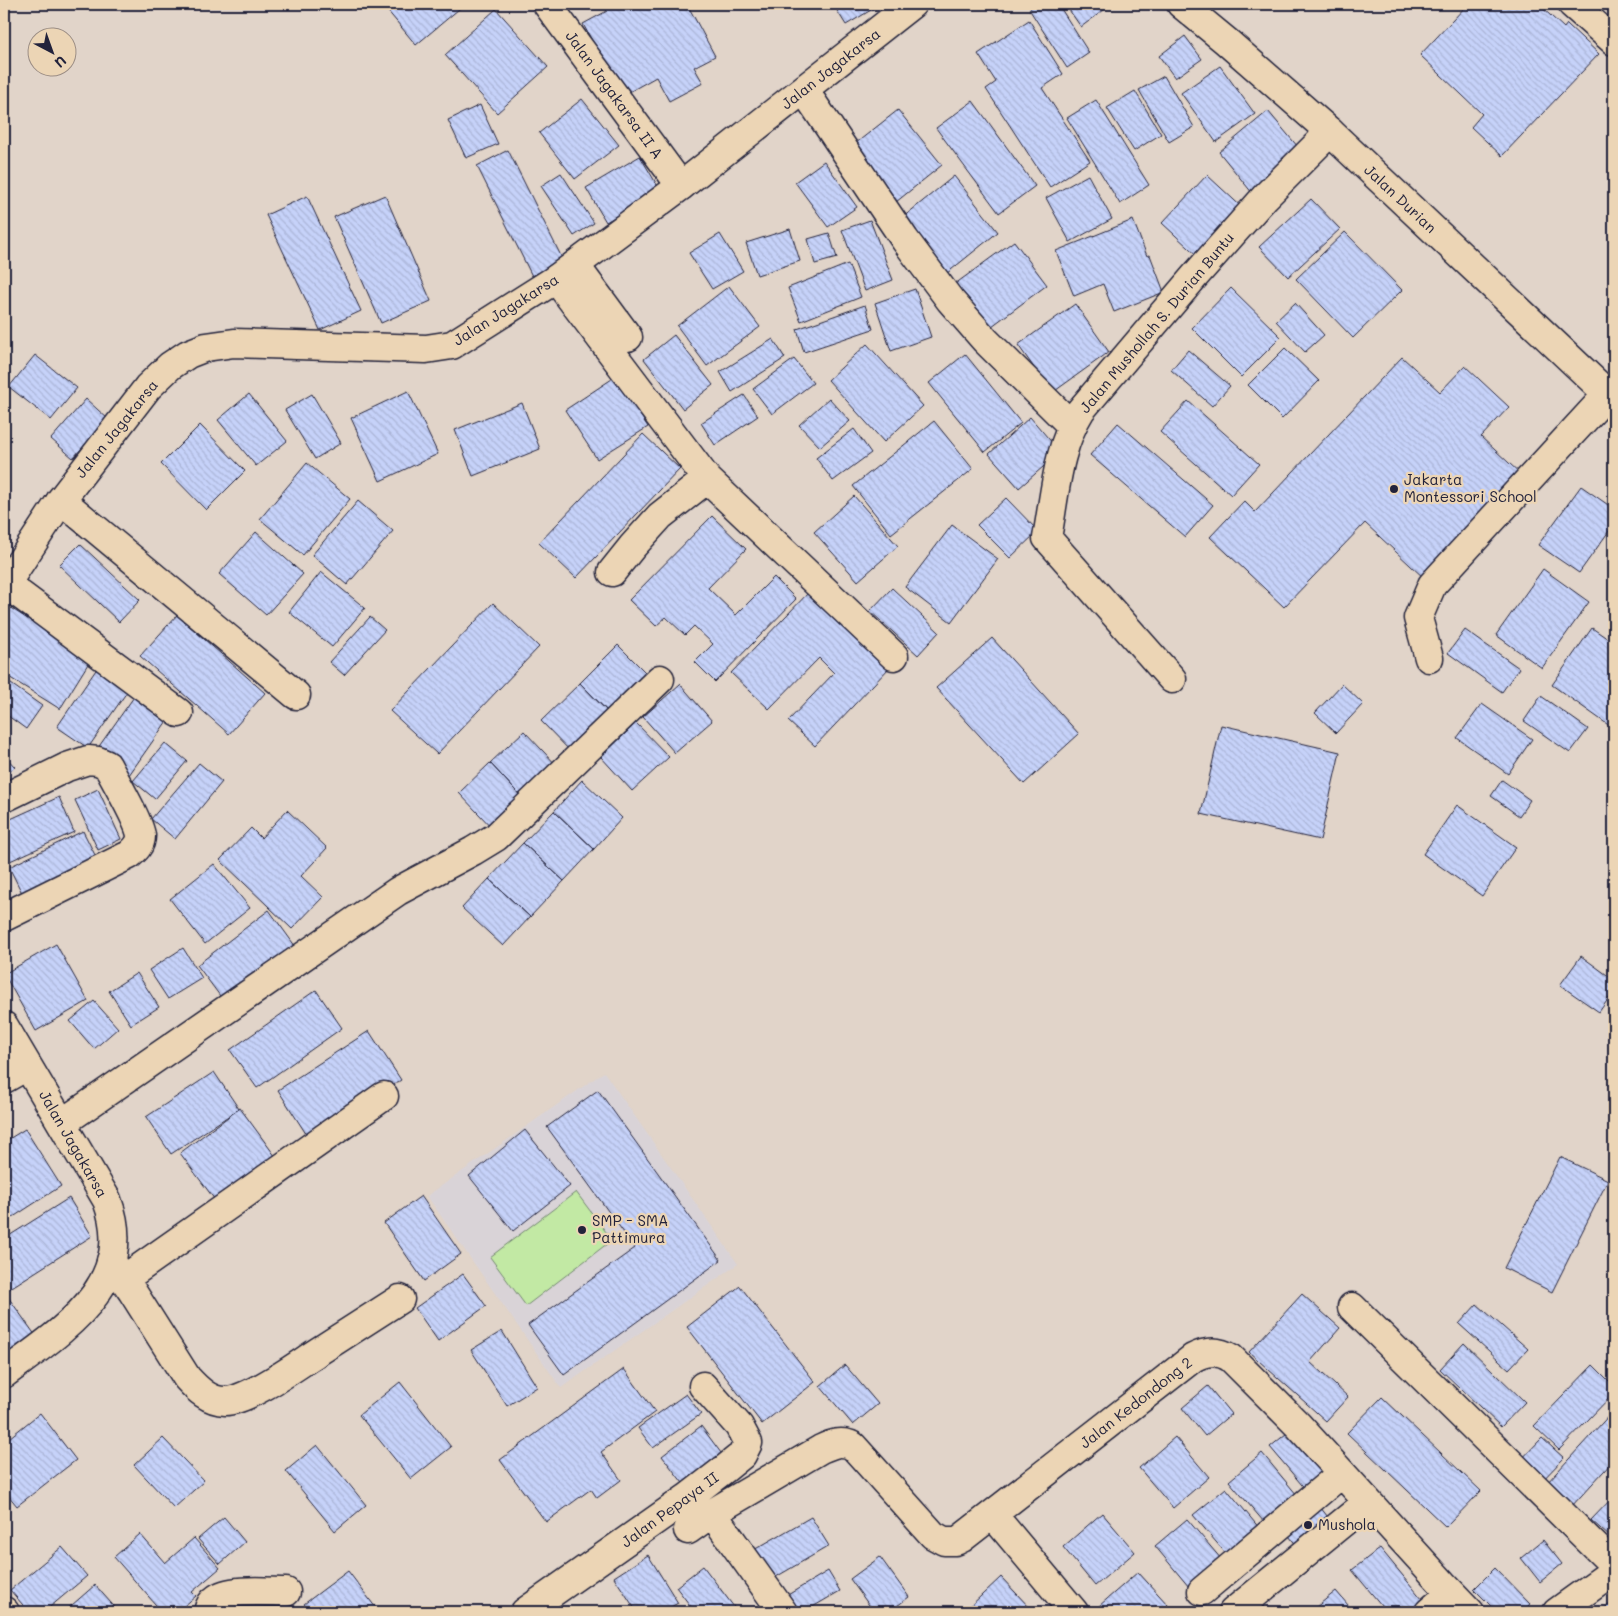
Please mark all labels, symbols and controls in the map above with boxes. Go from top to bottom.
street label: Jalan Jagakarsa [777,23,884,113]
street label: Jalan Jagakarsa II A [561,26,668,163]
north arrow [28,28,78,78]
text: U [51,52,71,73]
street label: Jalan Durian [1360,160,1441,237]
street label: Jalan Mushollah S. Durian Buntu [1075,228,1238,417]
street label: Jalan Jagakarsa [449,269,562,350]
street label: Jalan Jagakarsa [70,375,162,482]
place label: Jakarta Montessori School [1404,469,1537,506]
marker: Jakarta Montessori School [1388,483,1400,495]
street label: Jalan Jagakarsa [35,1086,113,1201]
place label: SMP - SMA Pattimura [592,1210,668,1247]
marker: SMP - SMA Pattimura [576,1224,588,1236]
street label: Jalan Kedondong 2 [1075,1352,1196,1452]
street label: Jalan Pepaya II [617,1467,723,1551]
place label: Mushola [1318,1514,1376,1534]
marker: Mushola [1302,1519,1314,1531]

